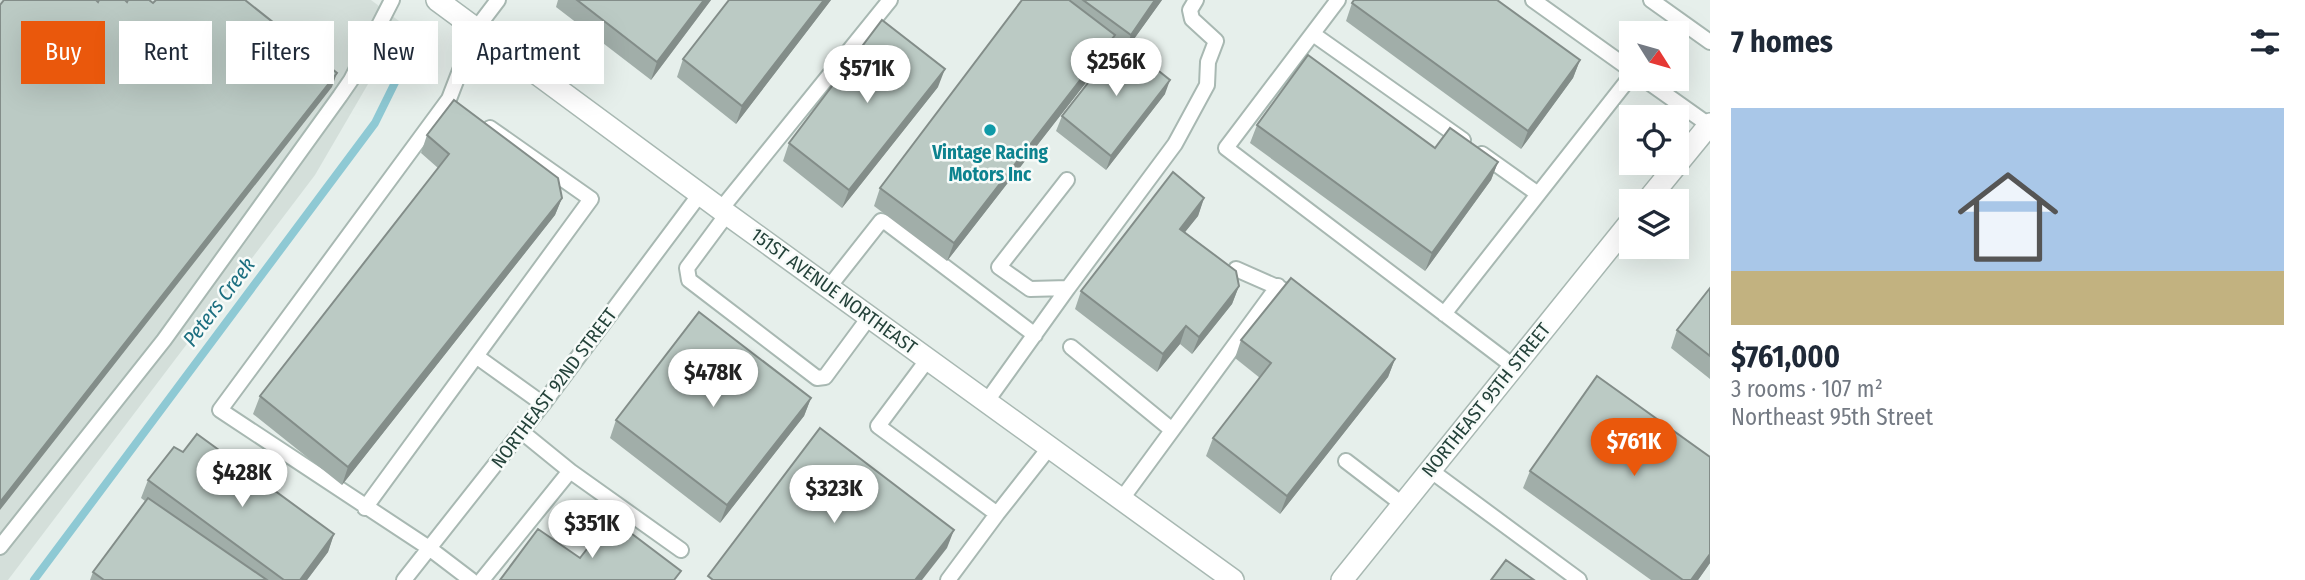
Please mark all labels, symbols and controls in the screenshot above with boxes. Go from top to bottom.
chip: Buy [21,21,105,84]
chip: Rent [119,21,212,84]
chip: Filters [226,21,334,84]
chip: New [348,21,438,84]
chip: Apartment [452,21,604,84]
north arrow [1619,21,1689,91]
map controls [1619,21,1689,259]
icon: filters [2246,23,2284,61]
text: 7 homes [1731,24,1833,60]
pin: $256K [1067,38,1165,98]
pin: $571K [818,46,916,105]
text: $256K [1087,47,1145,75]
text: $571K [840,54,894,82]
button: locate [1619,105,1689,175]
marker: Vintage Racing Motors Inc [982,122,998,138]
place label: Vintage Racing Motors Inc [931,141,1048,186]
icon: home [1945,154,2071,280]
button: layers [1619,189,1689,259]
street label: 151ST AVENUE NORTHEAST [746,223,922,359]
water label: Peters Creek [177,253,261,351]
street label: NORTHEAST 92ND STREET [486,303,622,472]
street label: NORTHEAST 95TH STREET [1417,318,1555,482]
text: $761,000 [1731,339,1840,375]
pin: $478K [664,350,762,409]
text: $478K [684,358,742,386]
text: 3 rooms · 107 m² [1731,375,1883,403]
text: Northeast 95th Street [1731,403,1933,431]
pin: $761K [1585,419,1683,478]
text: $761K [1607,427,1661,455]
pin: $428K [193,449,291,509]
text: $428K [212,458,272,486]
pin: $323K [785,466,883,525]
text: $323K [805,474,863,502]
pin: $351K [543,500,641,560]
text: $351K [564,509,620,537]

